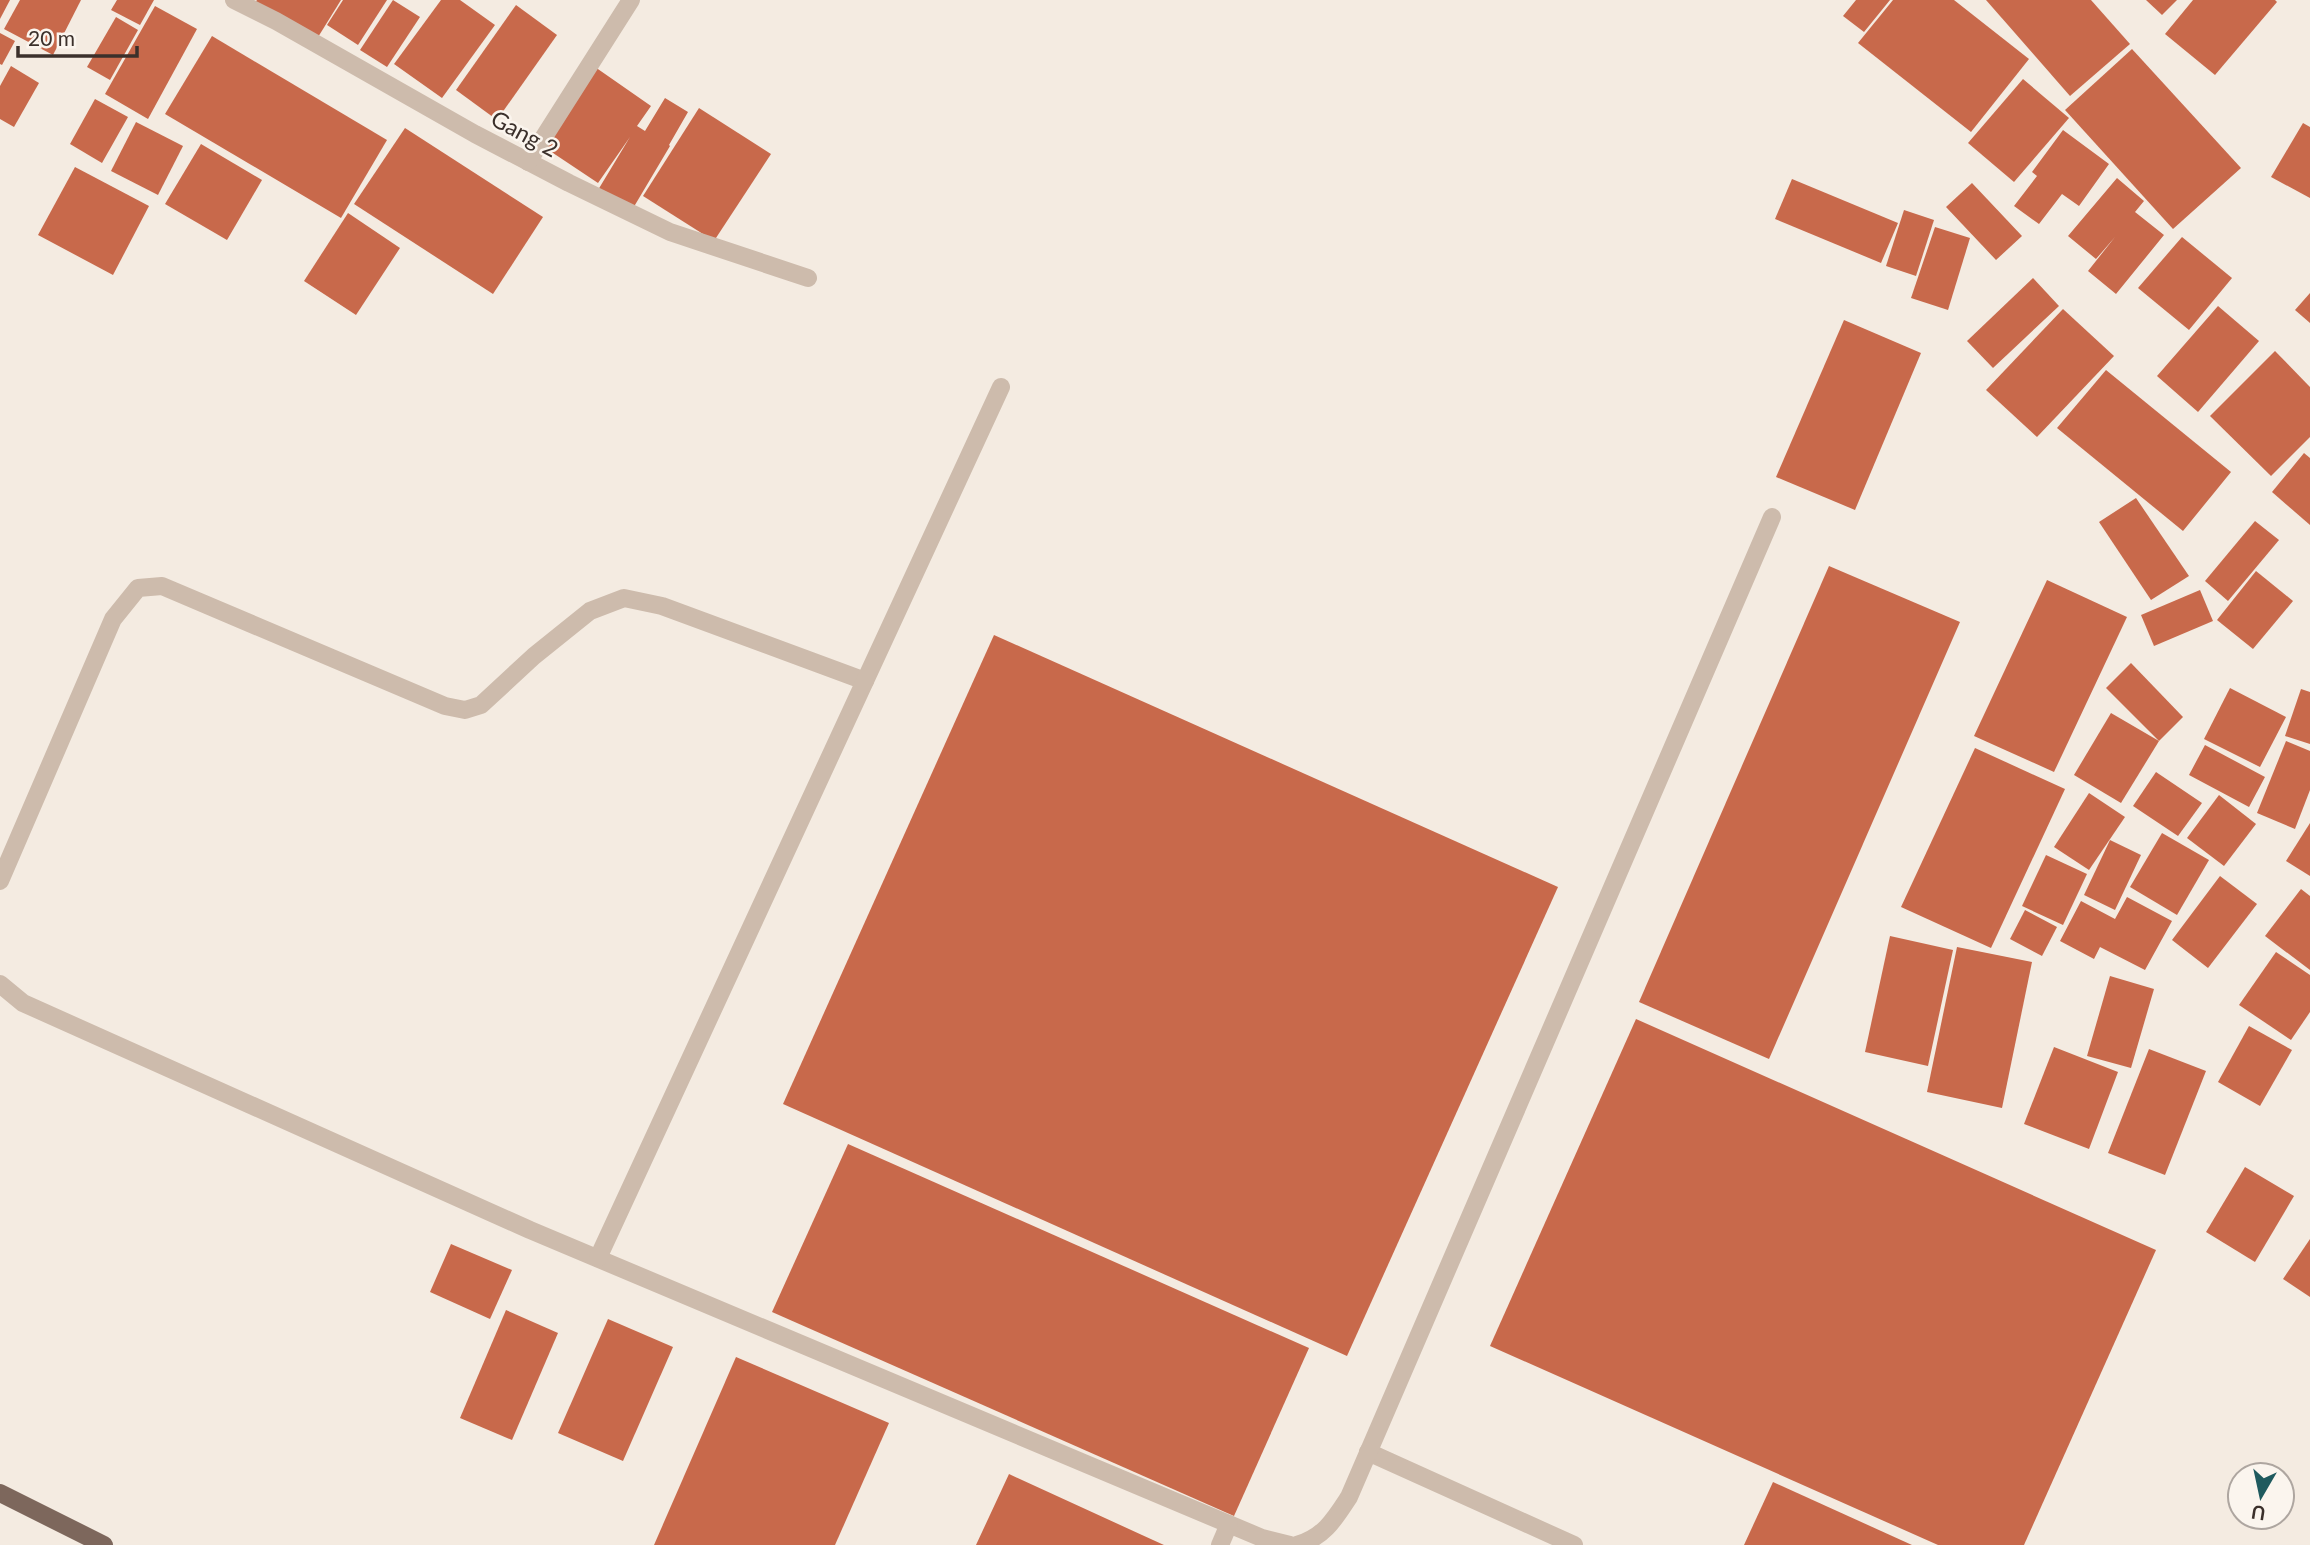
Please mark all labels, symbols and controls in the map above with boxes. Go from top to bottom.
scale bar [18,14,136,58]
text: 20 m [28,25,75,50]
street label: Gang 2 [487,104,563,162]
north arrow [2226,1461,2296,1531]
text: U [2249,1501,2267,1526]

